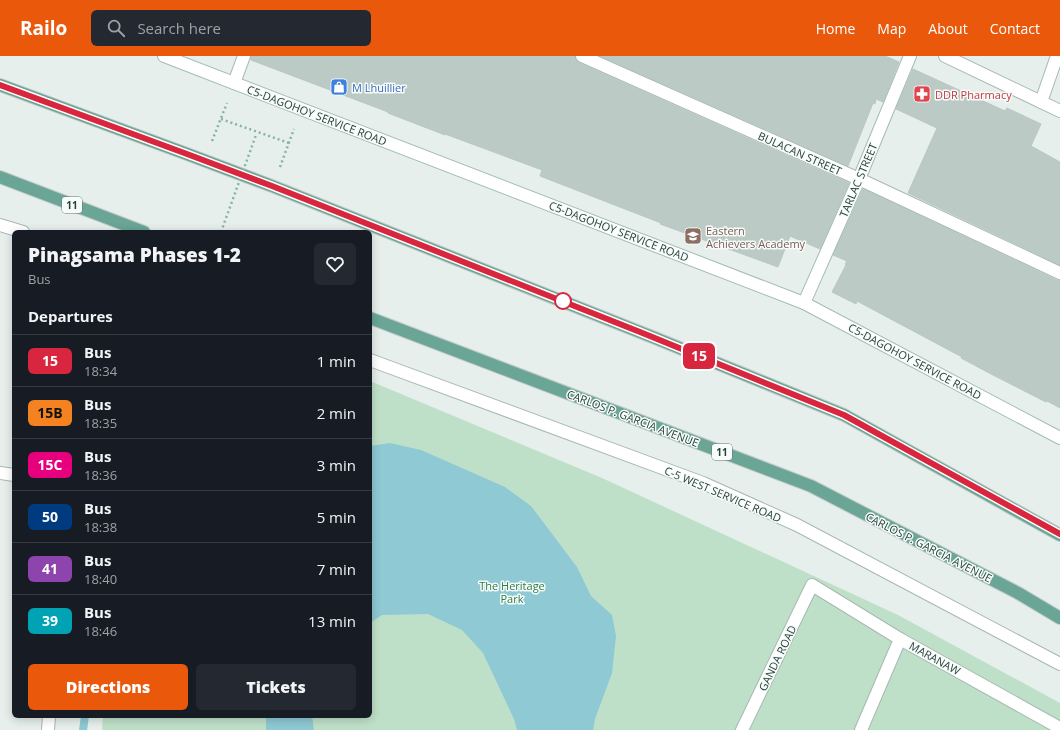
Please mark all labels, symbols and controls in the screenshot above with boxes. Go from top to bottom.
search box [91,10,371,46]
text: Railo [20,15,67,41]
icon: search [105,17,127,39]
text: Search here [137,18,221,38]
text: Home [816,19,855,38]
text: Map [877,19,906,38]
text: About [928,19,968,38]
text: Contact [990,19,1040,38]
shop icon: M Lhuillier [329,77,349,97]
place label: M Lhuillier [352,80,406,95]
street label: C5-DAGOHOY SERVICE ROAD [245,81,389,149]
pharmacy icon: DDR Pharmacy [912,84,932,104]
place label: DDR Pharmacy [935,87,1012,102]
street label: BULACAN STREET [756,128,844,178]
street label: TARLAC STREET [836,141,880,219]
road number: 11 [62,197,82,213]
street label: C5-DAGOHOY SERVICE ROAD [547,197,691,265]
place label: Eastern Achievers Academy [706,223,806,251]
school or university icon: Eastern Achievers Academy [683,226,703,246]
text: Pinagsama Phases 1-2 [28,242,241,268]
button: heart [314,243,356,285]
text: Bus [28,270,51,288]
unlabelled marker [554,292,572,310]
text: Departures [28,306,113,326]
street label: C5-DAGOHOY SERVICE ROAD [846,319,984,403]
text: Bus [84,342,111,362]
line badge: 15 [681,343,717,369]
text: 15 [691,346,707,365]
text: 15 [42,351,58,370]
text: 1 min [317,351,356,371]
text: 18:34 [84,362,117,380]
street label: CARLOS P. GARCIA AVENUE [565,386,701,450]
text: Bus [84,394,111,414]
text: 15B [37,403,63,422]
text: 2 min [317,403,356,423]
text: 18:35 [84,414,117,432]
road number: 11 [712,444,732,460]
text: Bus [84,446,111,466]
text: 15C [38,455,62,474]
text: 3 min [317,455,356,475]
street label: C-5 WEST SERVICE ROAD [662,463,784,525]
text: 18:36 [84,466,117,484]
text: Bus [84,498,111,518]
text: 50 [42,507,58,526]
text: 5 min [317,507,356,527]
street label: CARLOS P. GARCIA AVENUE [863,509,995,585]
text: 18:38 [84,518,117,536]
text: Bus [84,550,111,570]
text: 41 [42,559,58,578]
text: 7 min [317,559,356,579]
text: 18:40 [84,570,117,588]
park label: The Heritage Park [479,578,545,606]
text: Bus [84,602,111,622]
text: 39 [42,611,58,630]
text: 13 min [308,611,356,631]
text: 18:46 [84,622,117,640]
street label: GANDA ROAD [755,623,799,693]
street label: MARANAW [907,638,963,678]
button: Directions [28,664,188,710]
button: Tickets [196,664,356,710]

